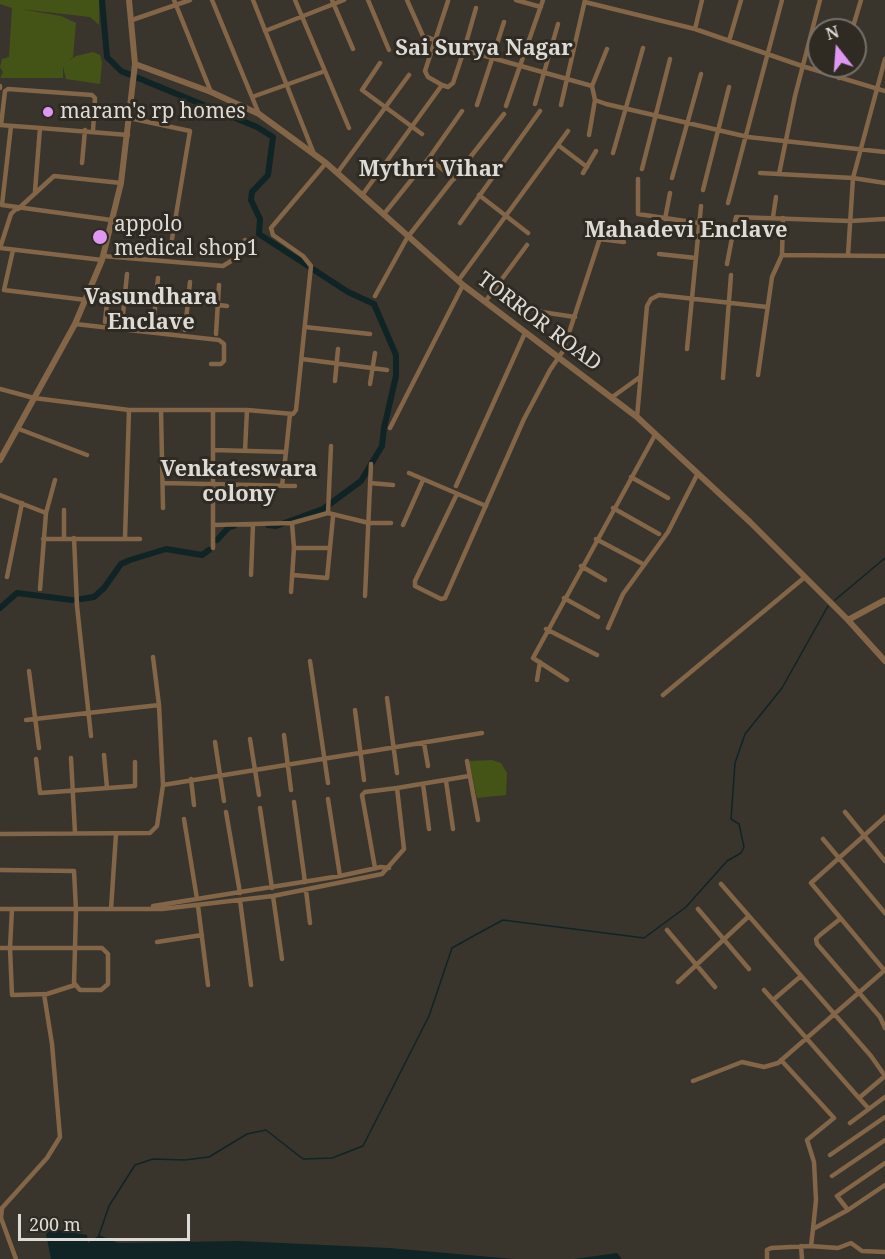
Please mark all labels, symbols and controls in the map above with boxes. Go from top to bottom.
north arrow [807,18,867,78]
text: N [823,20,842,45]
district label: Sai Surya Nagar [395,36,573,62]
place label: maram's rp homes [60,99,246,125]
marker: maram's rp homes [41,105,55,119]
district label: Mythri Vihar [359,157,503,183]
place label: appolo medical shop1 [114,212,258,262]
district label: Mahadevi Enclave [584,218,788,244]
marker: appolo medical shop1 [91,228,109,246]
street label: TORROR ROAD [472,267,606,377]
district label: Vasundhara Enclave [84,285,218,336]
district label: Venkateswara colony [161,457,317,508]
scale bar [21,1202,194,1240]
text: 200 m [29,1212,81,1236]

